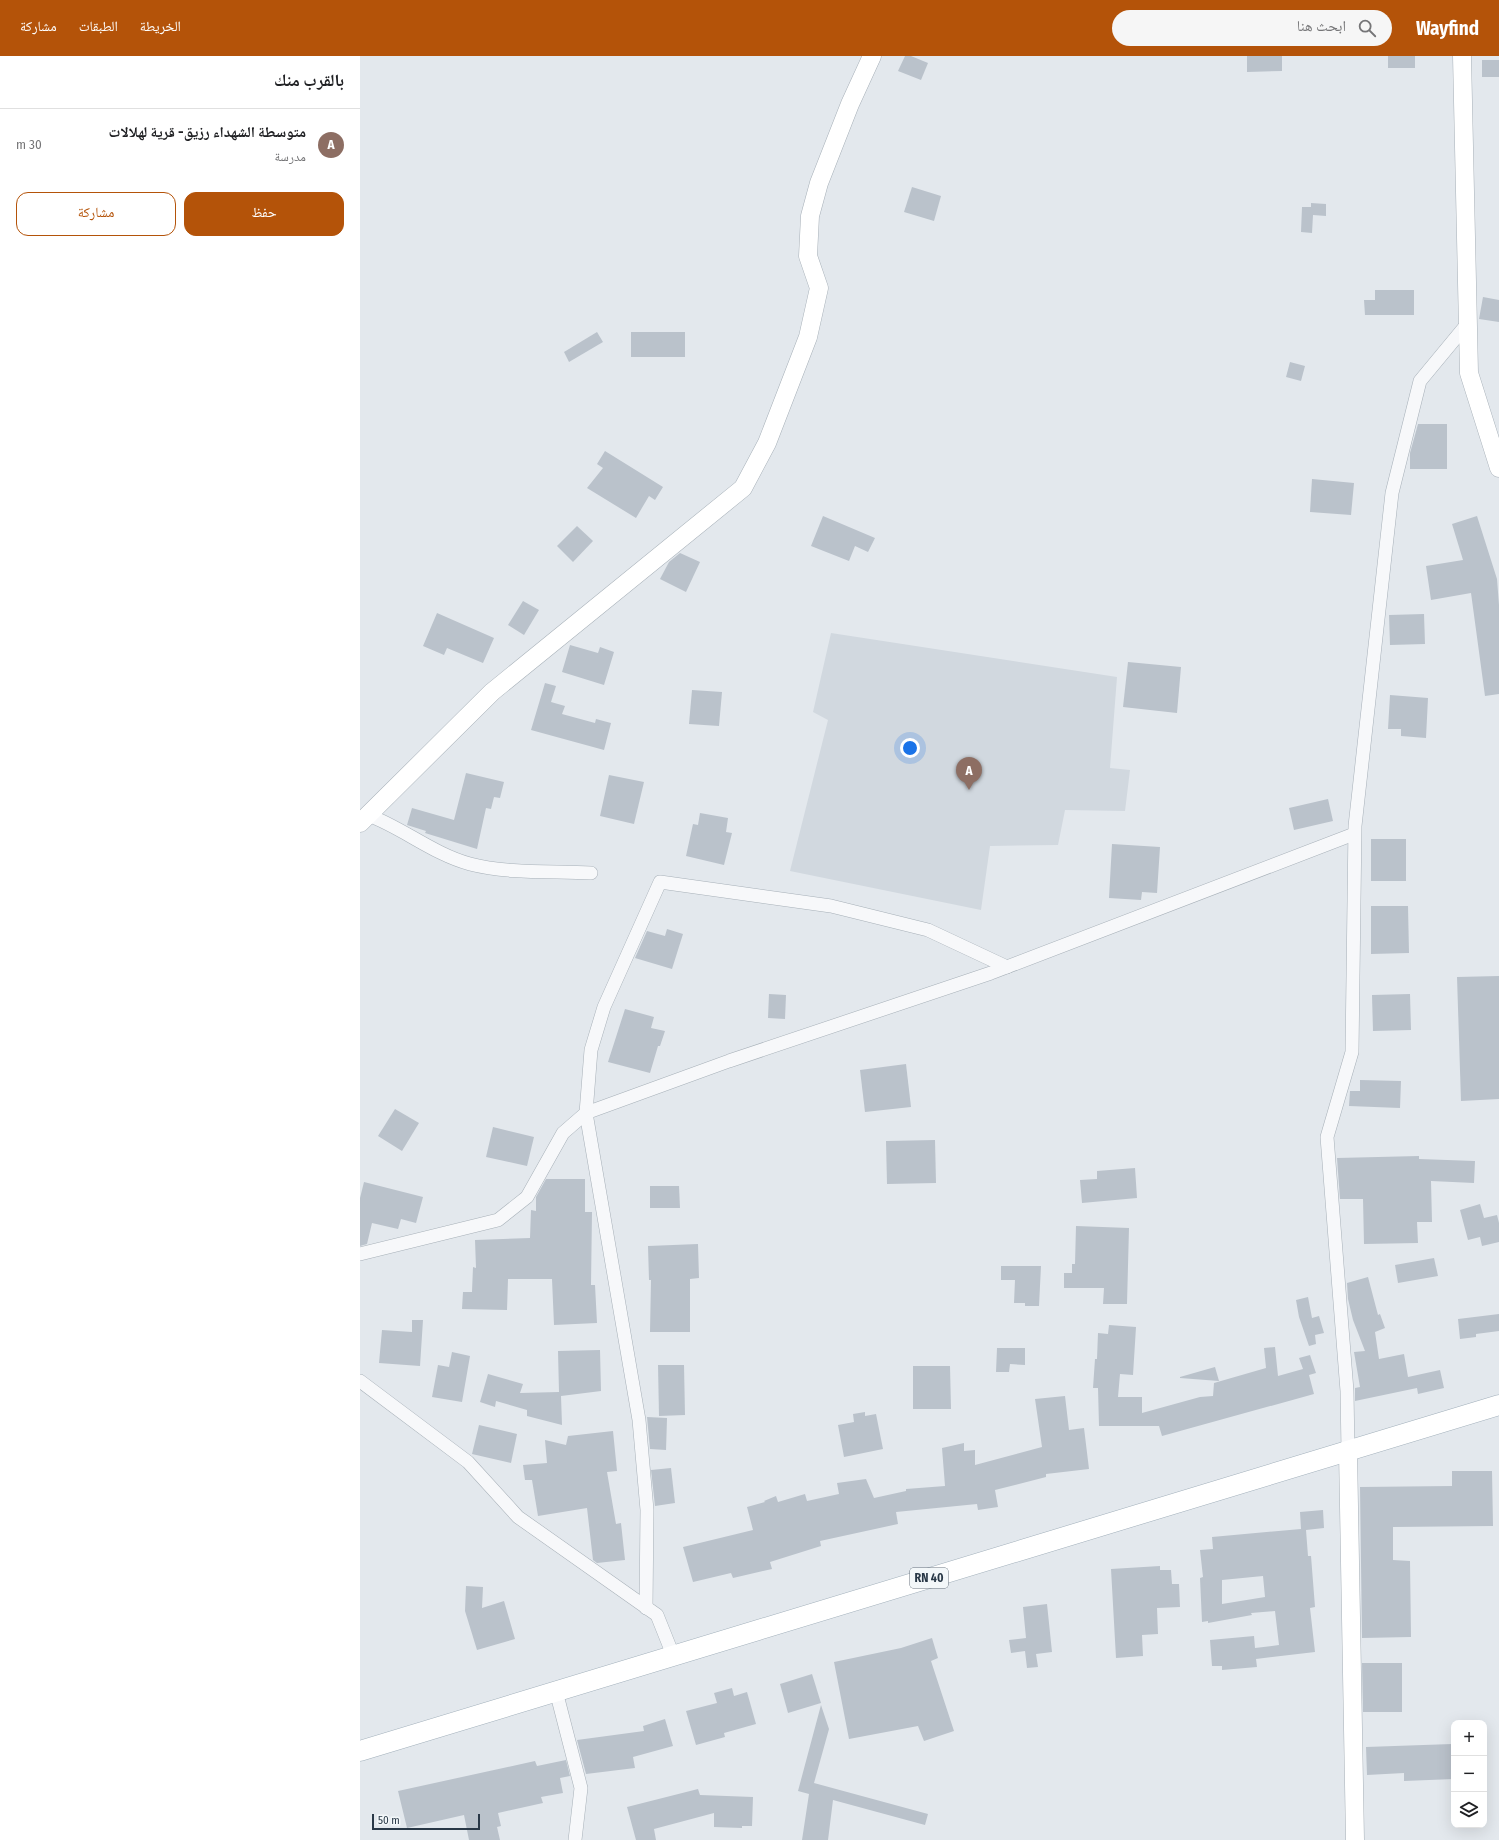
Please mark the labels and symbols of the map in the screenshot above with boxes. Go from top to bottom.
your location [900,738,920,758]
pin: A [956,757,982,790]
road number: RN 40 [910,1568,948,1588]
scale bar [372,1812,480,1831]

